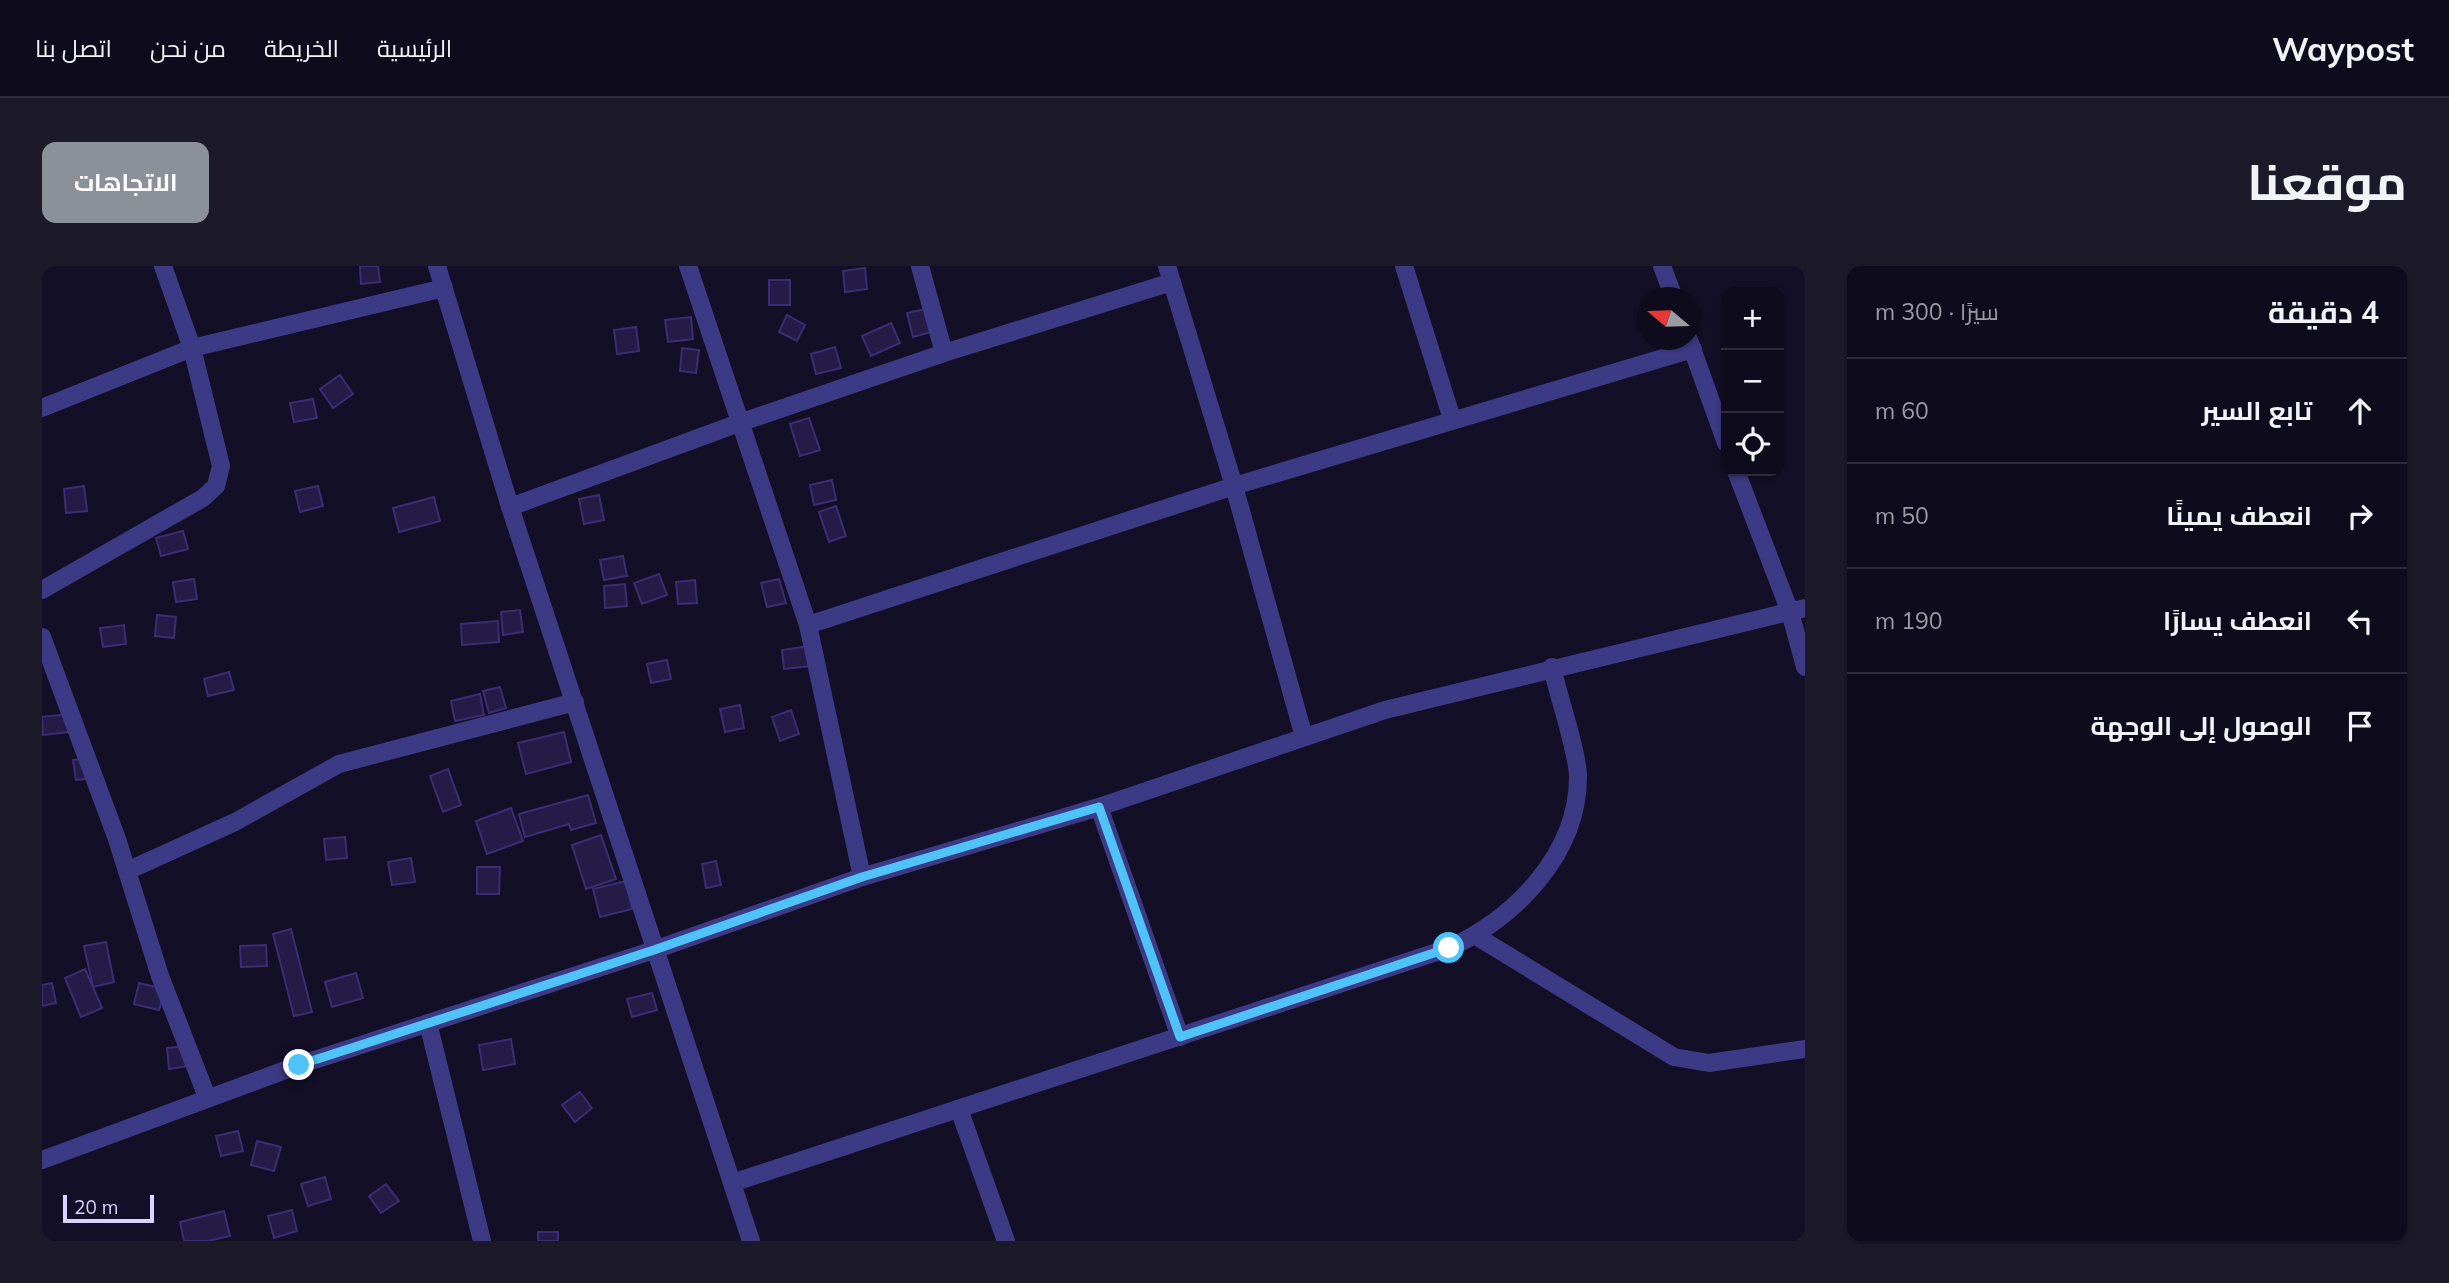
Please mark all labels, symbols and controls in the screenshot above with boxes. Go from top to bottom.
text: Waypost [2272,28,2414,69]
text: اتصل بنا [35,33,112,63]
text: من نحن [150,33,226,63]
text: الخريطة [264,33,339,63]
text: الرئيسية [377,33,452,63]
button: الاتجاهات [42,142,209,223]
text: موقعنا [2247,151,2407,212]
north arrow [1637,287,1700,350]
map controls [1721,287,1784,476]
button: + [1721,287,1784,350]
text: 4 دقيقة [2268,293,2379,331]
text: سيرًا · 300 m [1875,297,1999,326]
button: − [1721,350,1784,413]
icon: ahead [2341,392,2379,430]
text: تابع السير [2201,394,2312,427]
text: 60 m [1875,396,1929,425]
button: locate [1721,413,1784,476]
icon: right [2341,497,2379,535]
text: انعطف يمينًا [2166,499,2312,532]
text: 50 m [1875,501,1929,530]
icon: left [2341,602,2379,640]
text: انعطف يسارًا [2163,604,2312,637]
text: 190 m [1875,606,1943,635]
icon: arrive [2341,707,2379,745]
text: الوصول إلى الوجهة [2091,709,2312,742]
route start [1433,932,1464,963]
route end [283,1049,314,1080]
scale bar [63,1192,154,1224]
text: 20 m [74,1195,118,1219]

